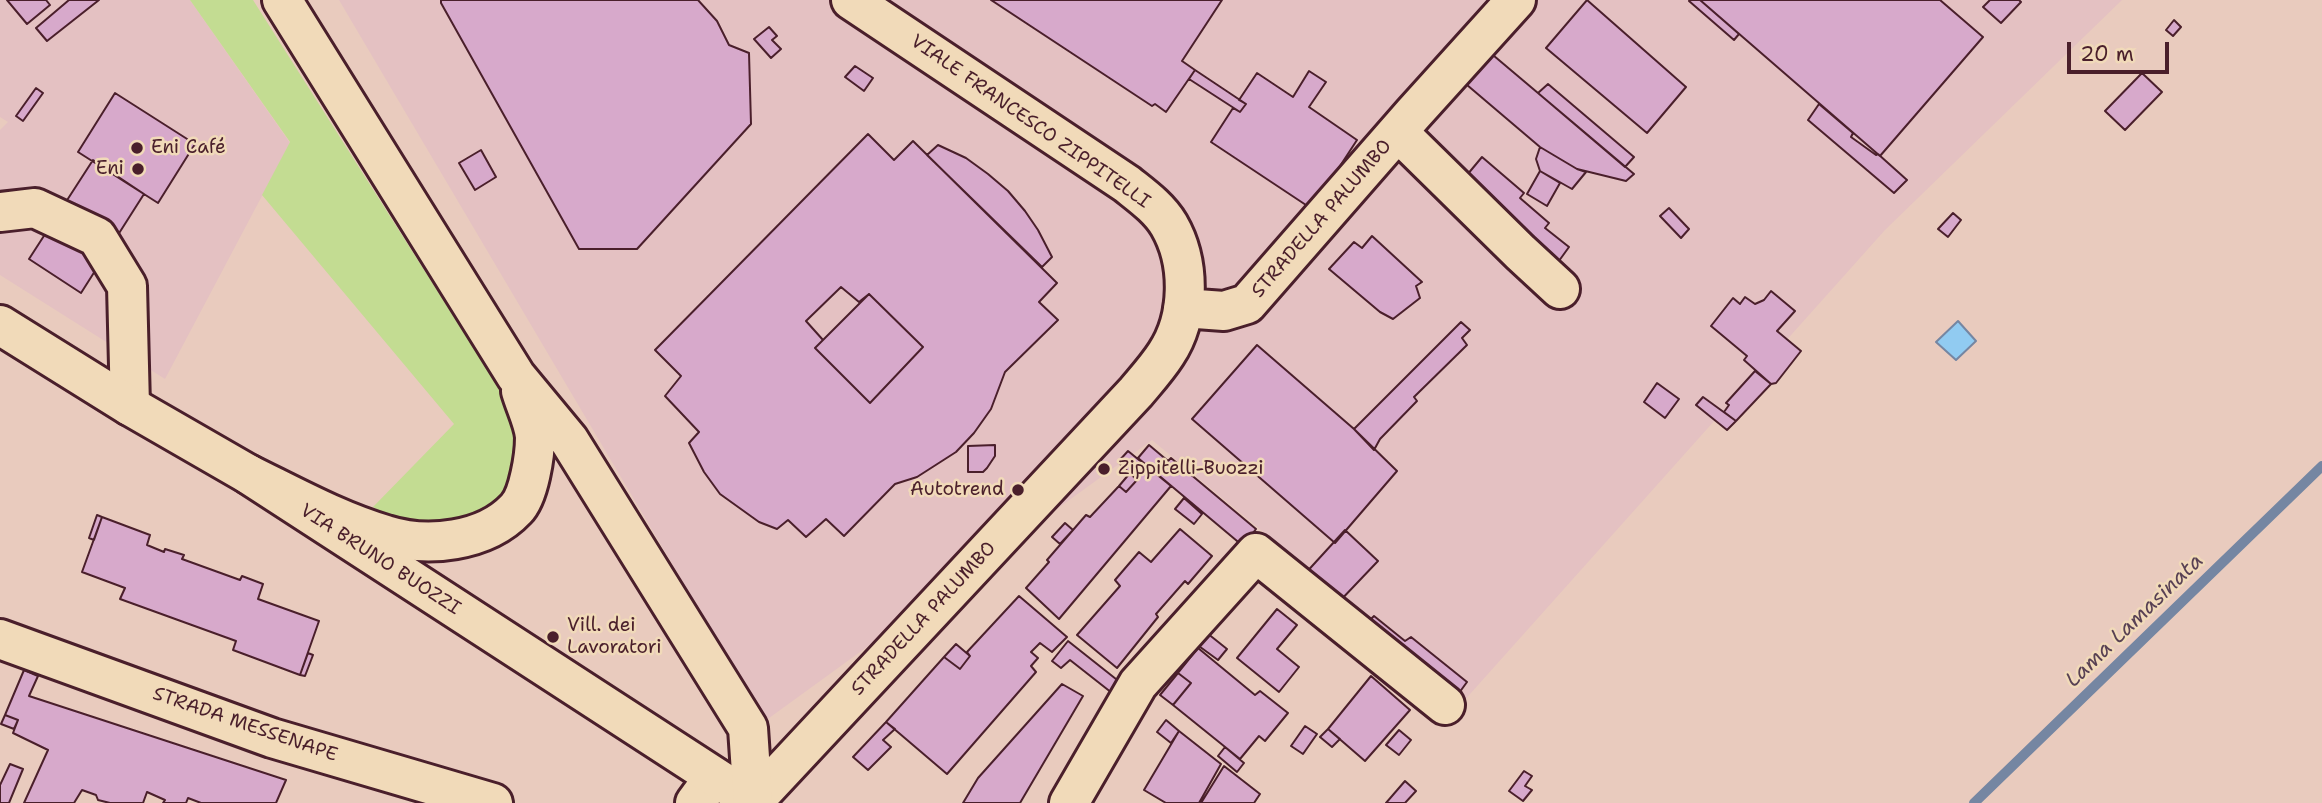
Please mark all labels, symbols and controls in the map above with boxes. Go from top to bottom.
scale bar [2070,28,2172,72]
street label: VIALE FRANCESCO ZIPPITELLI [906,30,1154,214]
text: 20 m [2080,40,2134,68]
street label: STRADELLA PALUMBO [1247,135,1397,303]
place label: Eni Café [151,137,226,159]
marker: Eni Café [129,140,145,156]
place label: Eni [96,158,124,180]
marker: Eni [130,161,146,177]
place label: Zippitelli-Buozzi [1118,458,1264,480]
marker: Zippitelli-Buozzi [1096,461,1112,477]
place label: Autotrend [910,479,1004,501]
marker: Autotrend [1010,482,1026,498]
street label: VIA BRUNO BUOZZI [296,500,464,620]
street label: STRADELLA PALUMBO [847,537,1001,701]
water label: Lama Lamasinata [2061,549,2209,693]
place label: Vill. dei Lavoratori [567,615,662,659]
marker: Vill. dei Lavoratori [545,629,561,645]
street label: STRADA MESSENAPE [150,683,340,767]

